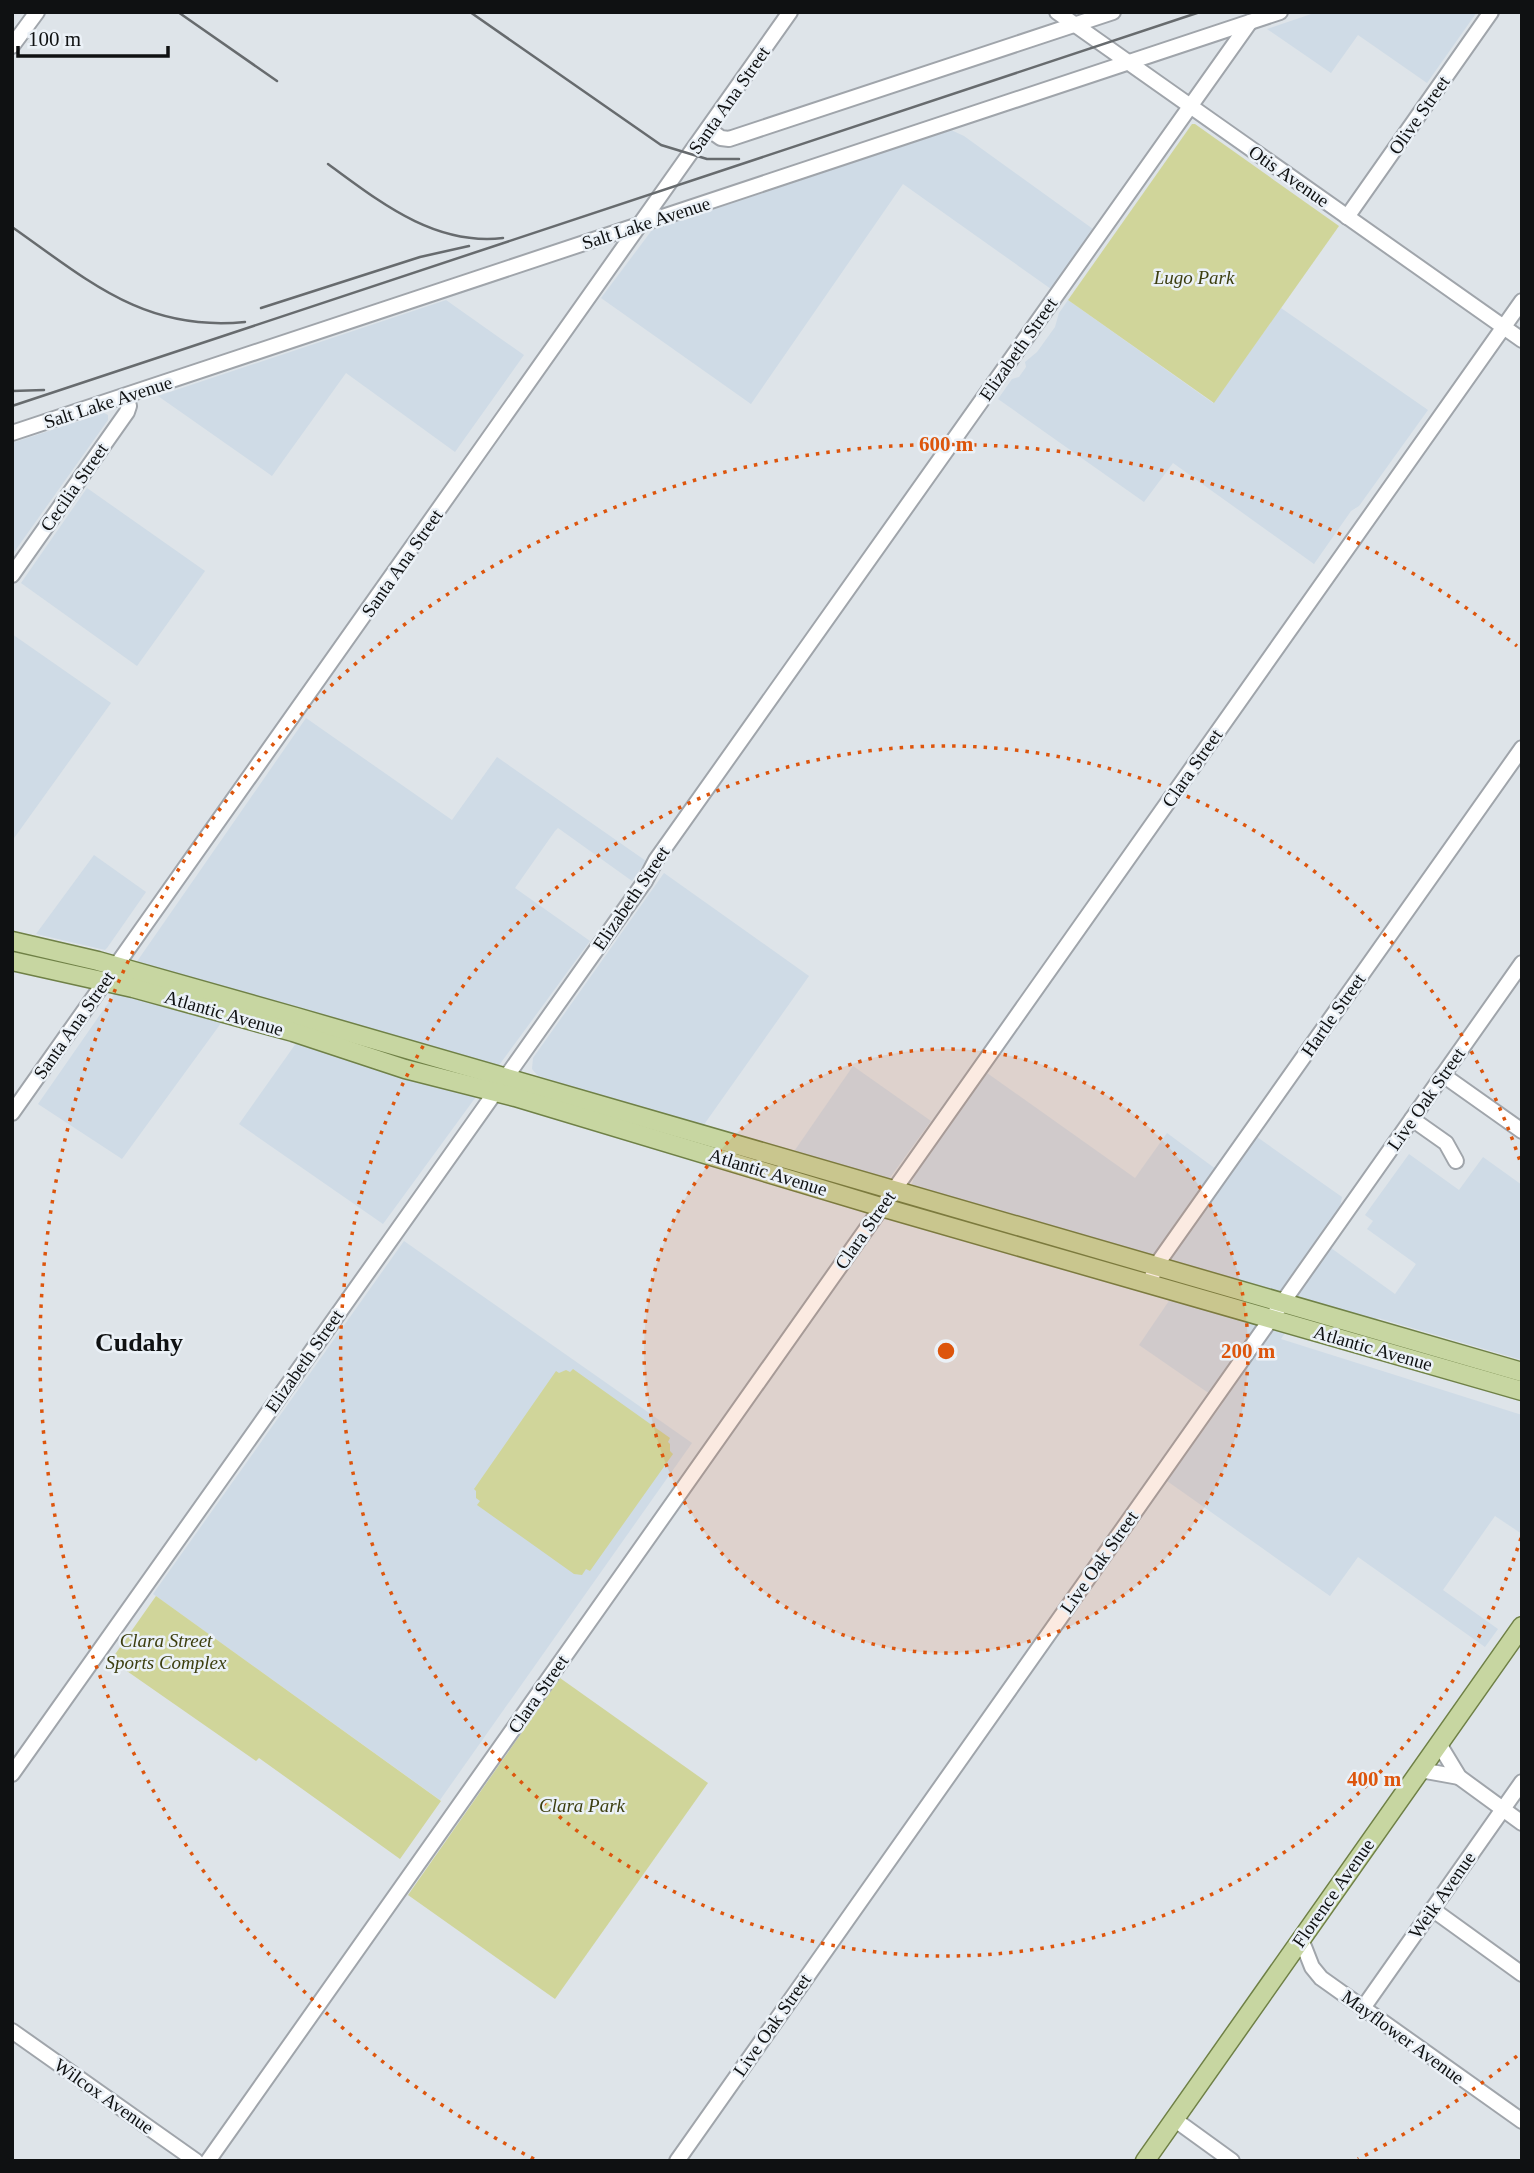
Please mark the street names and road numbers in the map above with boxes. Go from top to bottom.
street label: Santa Ana Street [684,42,774,158]
street label: Olive Street [1384,71,1454,158]
street label: Otis Avenue [1245,141,1333,211]
street label: Salt Lake Avenue [579,192,713,254]
street label: Elizabeth Street [975,293,1062,405]
street label: Salt Lake Avenue [41,371,175,433]
street label: Cecilia Street [36,438,113,535]
street label: Santa Ana Street [357,505,447,621]
street label: Clara Street [1158,724,1227,811]
street label: Elizabeth Street [589,841,674,954]
street label: Santa Ana Street [29,967,119,1083]
street label: Hartle Street [1297,969,1370,1061]
street label: Atlantic Avenue [162,986,286,1040]
street label: Live Oak Street [1383,1043,1470,1154]
street label: Atlantic Avenue [706,1144,830,1200]
street label: Clara Street [831,1186,900,1273]
street label: Elizabeth Street [261,1305,348,1417]
street label: Atlantic Avenue [1311,1321,1435,1375]
street label: Live Oak Street [1056,1506,1143,1617]
street label: Clara Street [504,1650,573,1737]
street label: Florence Avenue [1288,1835,1378,1951]
street label: Weik Avenue [1404,1848,1480,1942]
street label: Live Oak Street [729,1969,816,2080]
street label: Mayflower Avenue [1338,1986,1468,2088]
street label: Wilcox Avenue [50,2054,158,2138]

